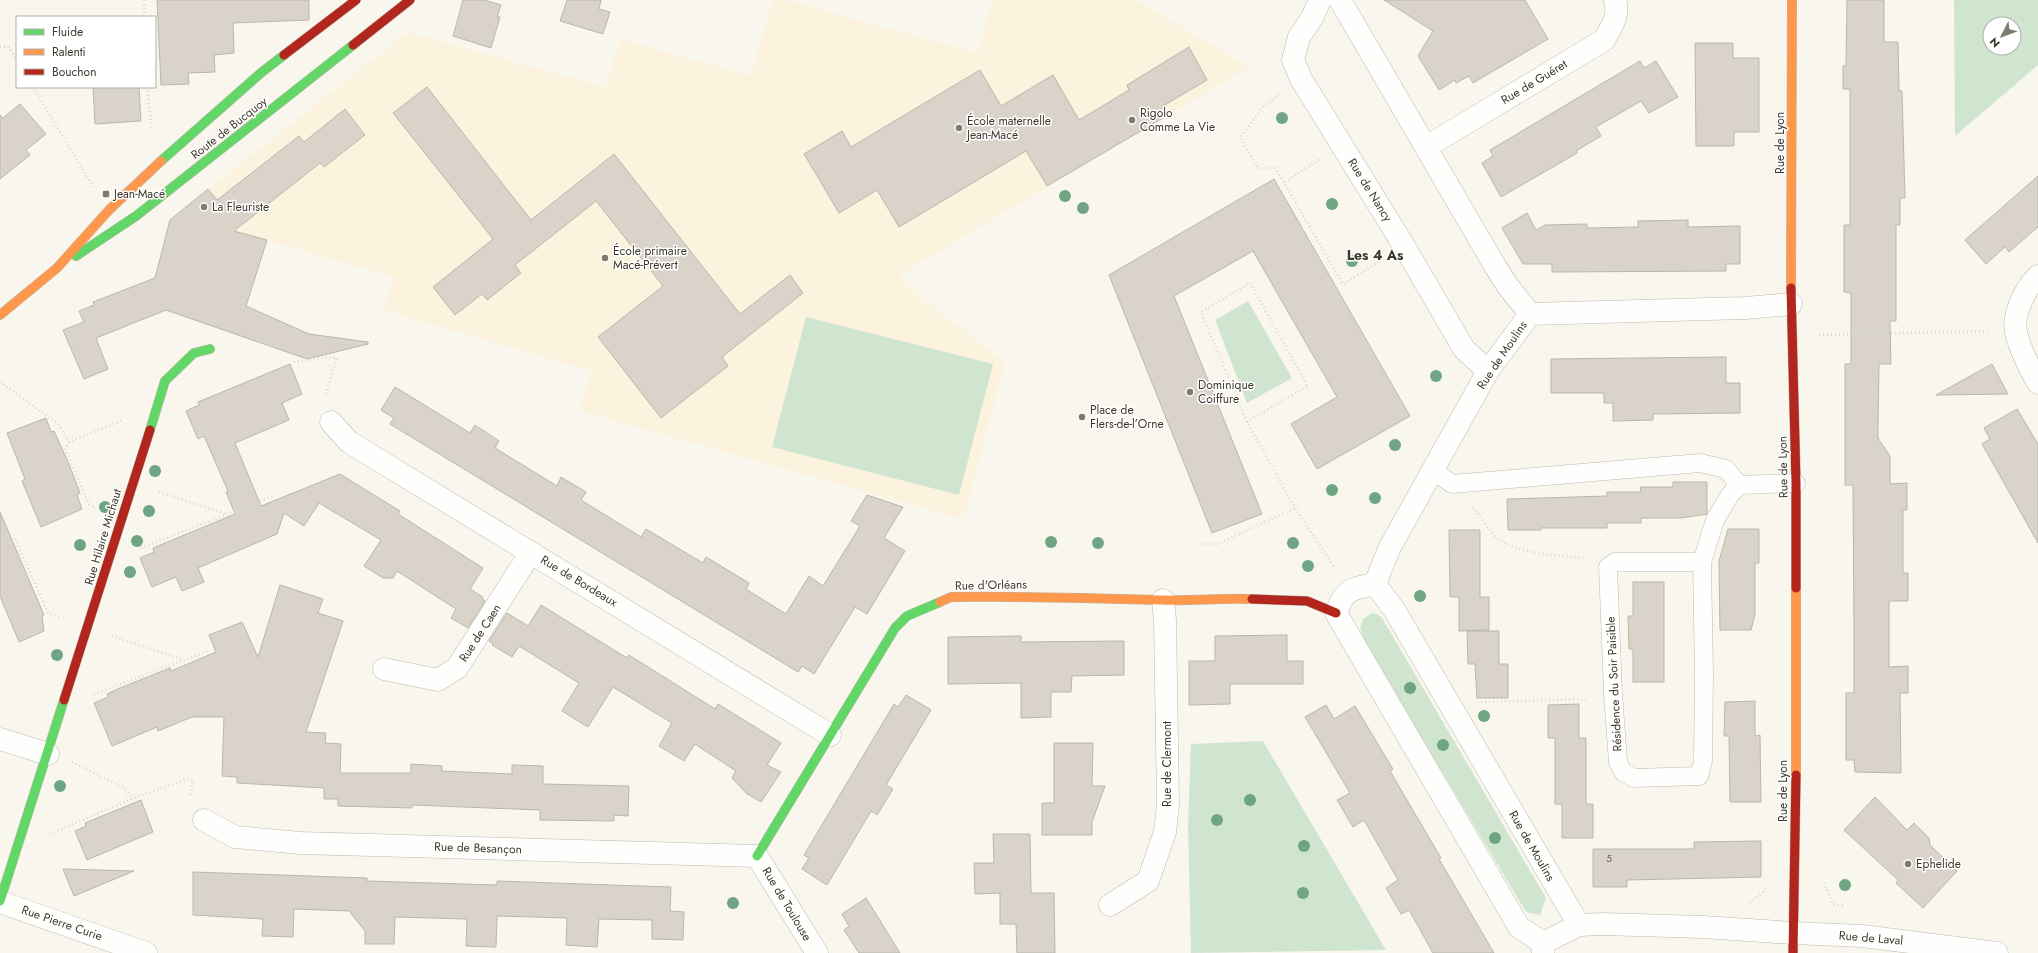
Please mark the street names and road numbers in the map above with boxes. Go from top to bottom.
street label: Rue de Guéret [1498,55,1571,109]
street label: Route de Bucquoy [187,92,271,164]
street label: Rue de Lyon [1771,112,1789,174]
street label: Rue de Nancy [1343,155,1397,226]
street label: Rue de Moulins [1472,317,1532,393]
street label: Rue de Lyon [1773,436,1793,498]
street label: Rue Hilaire Michaut [80,487,126,587]
street label: Rue de Bordeaux [537,551,622,612]
street label: Rue d'Orléans [955,575,1027,595]
street label: Rue de Caen [455,600,505,666]
street label: Résidence du Soir Paisible [1601,616,1627,752]
street label: Rue de Clermont [1158,721,1176,807]
street label: Rue de Lyon [1774,760,1792,822]
street label: Rue de Moulins [1504,807,1560,885]
street label: Rue de Besançon [434,837,522,859]
street label: Rue de Toulouse [758,864,816,944]
street label: Rue Pierre Curie [19,901,105,945]
street label: Rue de Laval [1838,926,1904,950]

